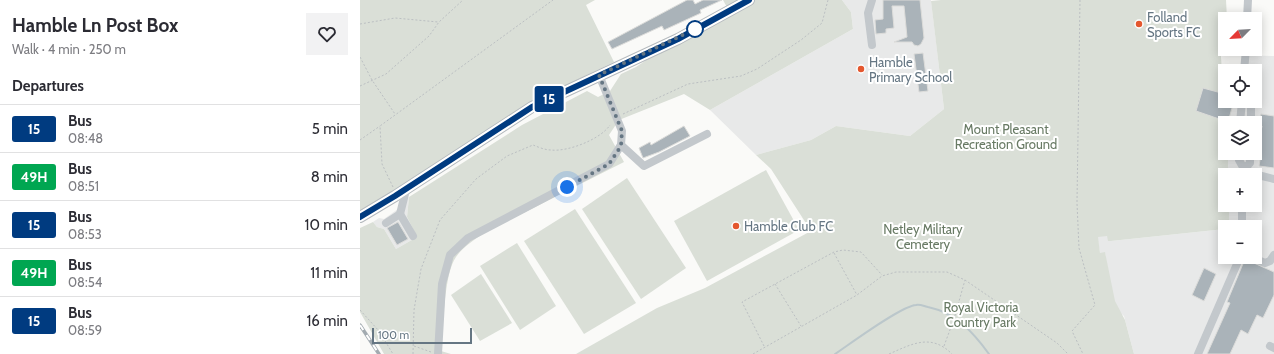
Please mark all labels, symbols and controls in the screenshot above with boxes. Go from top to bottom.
place label: Folland Sports FC [1147,9,1200,40]
north arrow [1218,12,1262,56]
map controls [1218,12,1262,264]
button: heart [306,13,348,55]
text: Hamble Ln Post Box [12,14,178,37]
marker: Folland Sports FC [1134,19,1144,29]
unlabelled marker [686,20,704,38]
text: Walk · 4 min · 250 m [12,41,126,57]
place label: Hamble Primary School [869,54,952,85]
marker: Hamble Primary School [856,64,866,74]
button: locate [1218,64,1262,108]
text: Departures [12,77,84,95]
line badge: 15 [531,86,567,112]
text: 15 [543,90,555,108]
text: Bus [68,112,92,130]
button: layers [1218,116,1262,160]
text: 15 [28,120,40,138]
text: 5 min [312,120,348,138]
park label: Mount Pleasant Recreation Ground [955,121,1057,152]
text: 08:48 [68,130,103,146]
text: Bus [68,160,92,178]
text: 49H [21,168,47,186]
text: 8 min [311,168,348,186]
button: + [1218,168,1262,212]
your location [557,177,577,197]
text: 08:51 [68,178,99,194]
text: Bus [68,208,92,226]
text: 15 [28,216,40,234]
text: 10 min [305,216,348,234]
place label: Hamble Club FC [744,218,833,234]
button: − [1218,220,1262,264]
marker: Hamble Club FC [731,221,741,231]
park label: Netley Military Cemetery [883,221,963,252]
text: 08:53 [68,226,102,242]
text: Bus [68,256,92,274]
text: 49H [21,264,47,282]
text: 11 min [310,264,348,282]
text: 08:54 [68,274,102,290]
park label: Royal Victoria Country Park [943,299,1019,330]
text: Bus [68,304,92,322]
text: 15 [28,312,40,330]
text: 16 min [306,312,348,330]
text: 08:59 [68,322,102,338]
scale bar [372,326,472,345]
text: 100 m [378,328,409,342]

